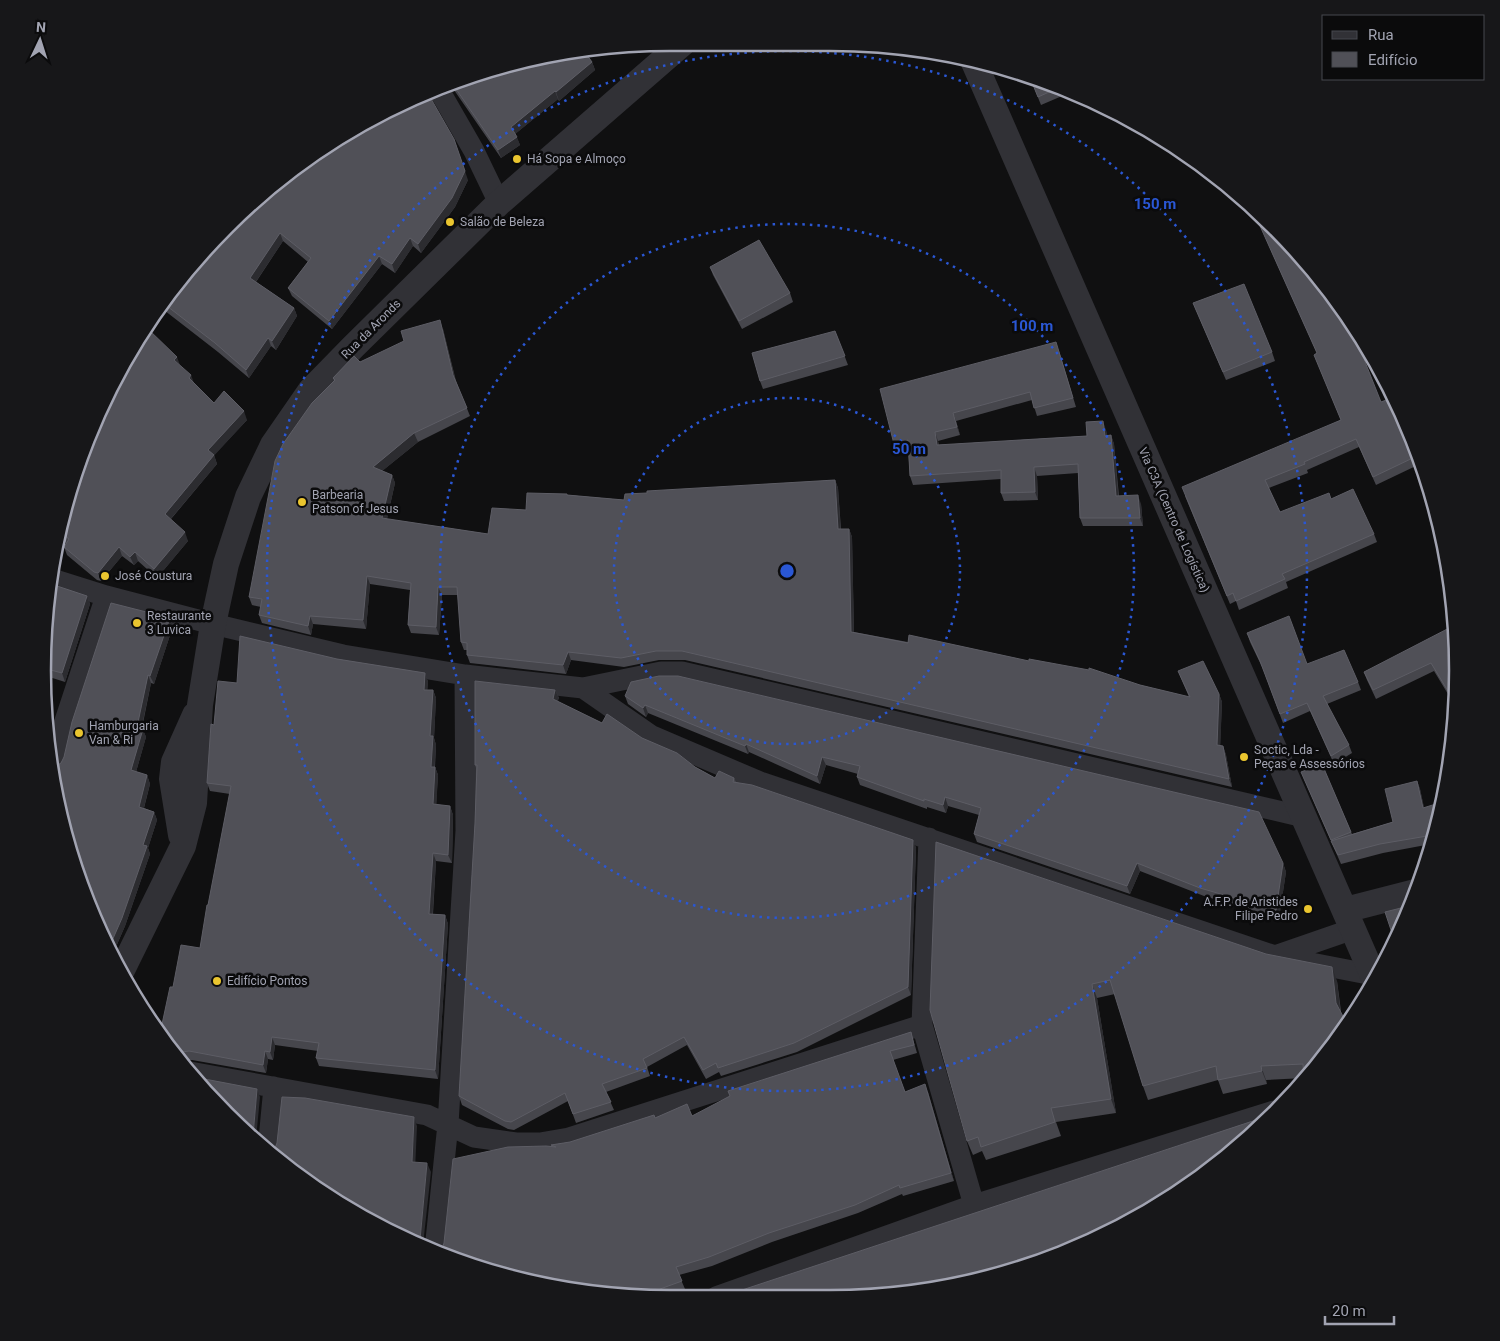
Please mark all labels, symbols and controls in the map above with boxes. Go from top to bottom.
north arrow [15,15,65,65]
legend [1322,15,1485,80]
text: N [35,19,46,35]
text: Rua [1368,26,1394,44]
text: Edifício [1368,51,1417,69]
place label: Há Sopa e Almoço [527,152,626,166]
marker: Há Sopa e Almoço [511,153,523,165]
text: 150 m [1134,195,1176,213]
place label: Salão de Beleza [460,215,545,229]
marker: Salão de Beleza [444,216,456,228]
street label: Rua da Aronds [338,296,404,362]
text: 100 m [1011,317,1053,335]
text: 50 m [892,440,926,458]
street label: Via C3A (Centro de Logística) [1136,445,1212,595]
place label: Barbearia Patson of Jesus [312,488,399,516]
marker: Barbearia Patson of Jesus [296,496,308,508]
centre of rings [778,562,796,580]
place label: José Coustura [115,569,192,583]
marker: José Coustura [99,570,111,582]
place label: Restaurante 3 Luvica [147,609,211,637]
marker: Restaurante 3 Luvica [131,617,143,629]
place label: Hamburgaria Van & Ri [89,719,159,747]
marker: Hamburgaria Van & Ri [73,727,85,739]
place label: Soctic, Lda - Peças e Assessórios [1254,743,1365,771]
marker: Soctic, Lda - Peças e Assessórios [1238,751,1250,763]
place label: A.F.P. de Aristides Filipe Pedro [1203,895,1298,923]
marker: A.F.P. de Aristides Filipe Pedro [1302,903,1314,915]
place label: Edifício Pontos [227,974,307,988]
marker: Edifício Pontos [211,975,223,987]
scale bar [1325,1294,1394,1326]
text: 20 m [1332,1302,1366,1320]

